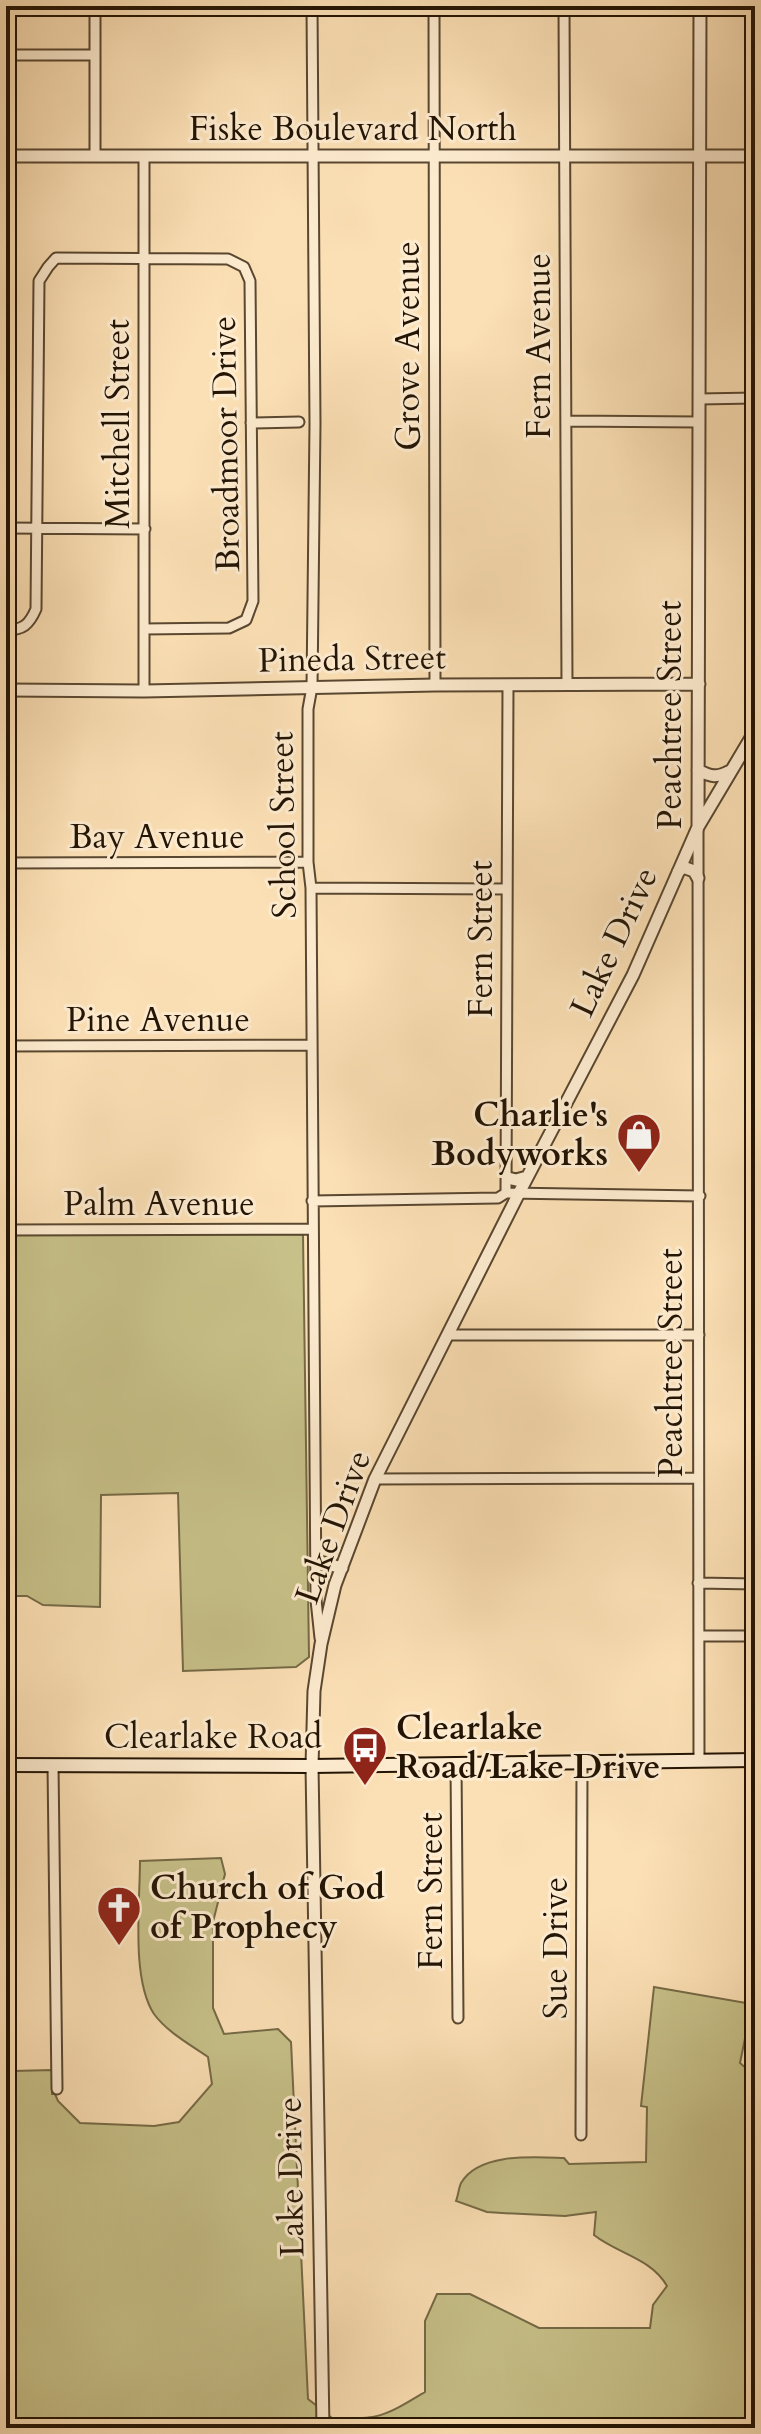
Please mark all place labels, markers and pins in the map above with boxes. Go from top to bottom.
place label: Charlie's Bodyworks [431,1092,608,1177]
shop icon: Charlie's Bodyworks [615,1111,663,1174]
place label: Clearlake Road/Lake Drive [396,1705,660,1790]
bus stop icon: Clearlake Road/Lake Drive [341,1724,389,1787]
place label: Church of God of Prophecy [150,1865,385,1950]
church icon: Church of God of Prophecy [95,1884,143,1947]

